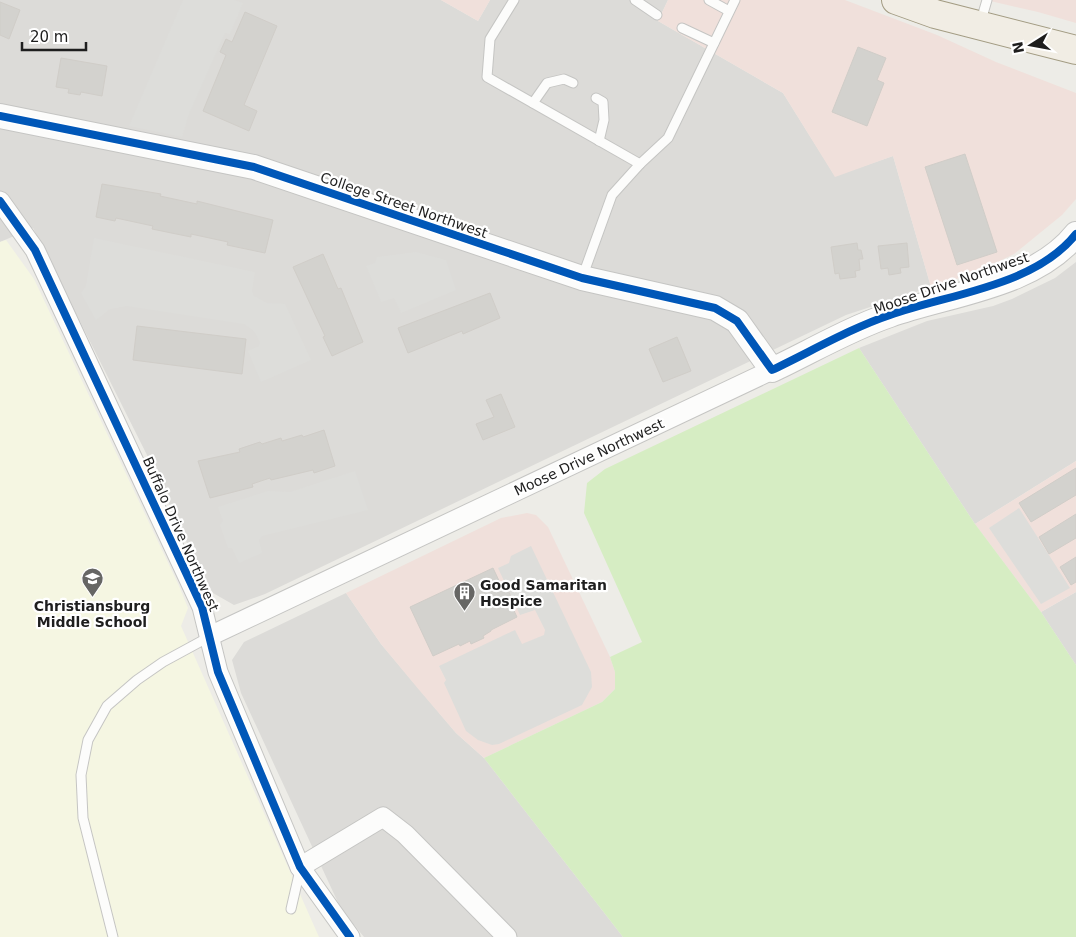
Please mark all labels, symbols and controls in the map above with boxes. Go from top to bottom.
scale bar [22,20,86,52]
north arrow [1006,20,1056,70]
text: 20 m [30,28,68,46]
text: N [1009,40,1027,55]
street label: College Street Northwest [318,169,490,241]
street label: Moose Drive Northwest [871,249,1031,317]
street label: Moose Drive Northwest [512,415,667,499]
street label: Buffalo Drive Northwest [140,454,223,614]
school or university icon: Christiansburg Middle School [80,566,104,597]
place label: Good Samaritan Hospice [480,577,607,609]
building icon: Good Samaritan Hospice [452,581,476,612]
place label: Christiansburg Middle School [34,598,150,630]

